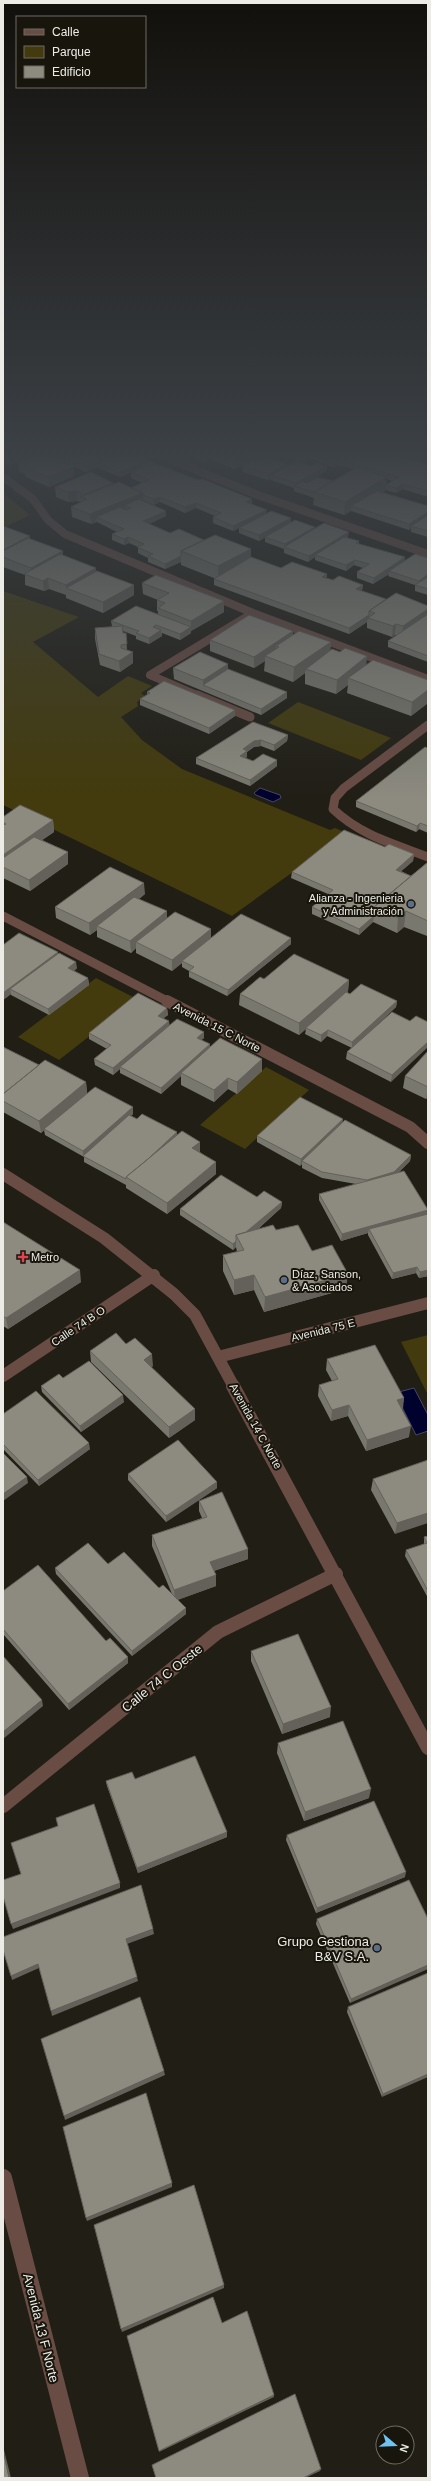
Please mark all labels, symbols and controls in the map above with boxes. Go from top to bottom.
legend [16,16,146,88]
text: Calle [52,25,80,39]
text: Parque [52,45,91,59]
text: Edificio [52,65,91,79]
place label: Alianza - Ingenieria y Administración [309,892,404,917]
marker: Alianza - Ingenieria y Administración [406,899,416,909]
street label: Avenida 15 C Norte [172,1000,262,1054]
place label: Metro [31,1251,59,1263]
marker: Metro [18,1252,28,1262]
place label: Díaz, Sanson, & Asociados [292,1268,361,1293]
marker: Díaz, Sanson, & Asociados [279,1275,289,1285]
street label: Calle 74 B O [49,1303,108,1348]
street label: Avenida 75 E [290,1316,356,1344]
street label: Avenida 14 C Norte [228,1381,284,1471]
street label: Calle 74 C Oeste [119,1641,205,1715]
place label: Grupo Gestiona B&V S.A. [277,1934,370,1964]
marker: Grupo Gestiona B&V S.A. [372,1943,382,1953]
street label: Avenida 13 F Norte [20,2272,62,2384]
north arrow [375,2425,415,2465]
text: N [397,2443,411,2454]

